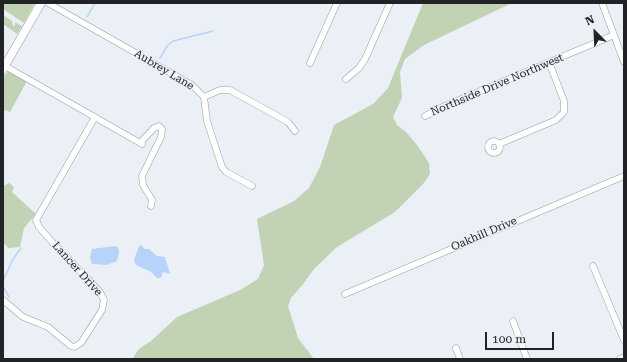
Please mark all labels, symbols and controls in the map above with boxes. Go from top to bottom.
north arrow [575,12,615,52]
text: N [583,13,596,28]
street label: Aubrey Lane [132,47,196,93]
street label: Northside Drive Northwest [429,51,565,119]
street label: Oakhill Drive [449,214,519,254]
street label: Lancer Drive [49,239,105,299]
scale bar [487,324,556,350]
text: 100 m [492,332,526,346]

